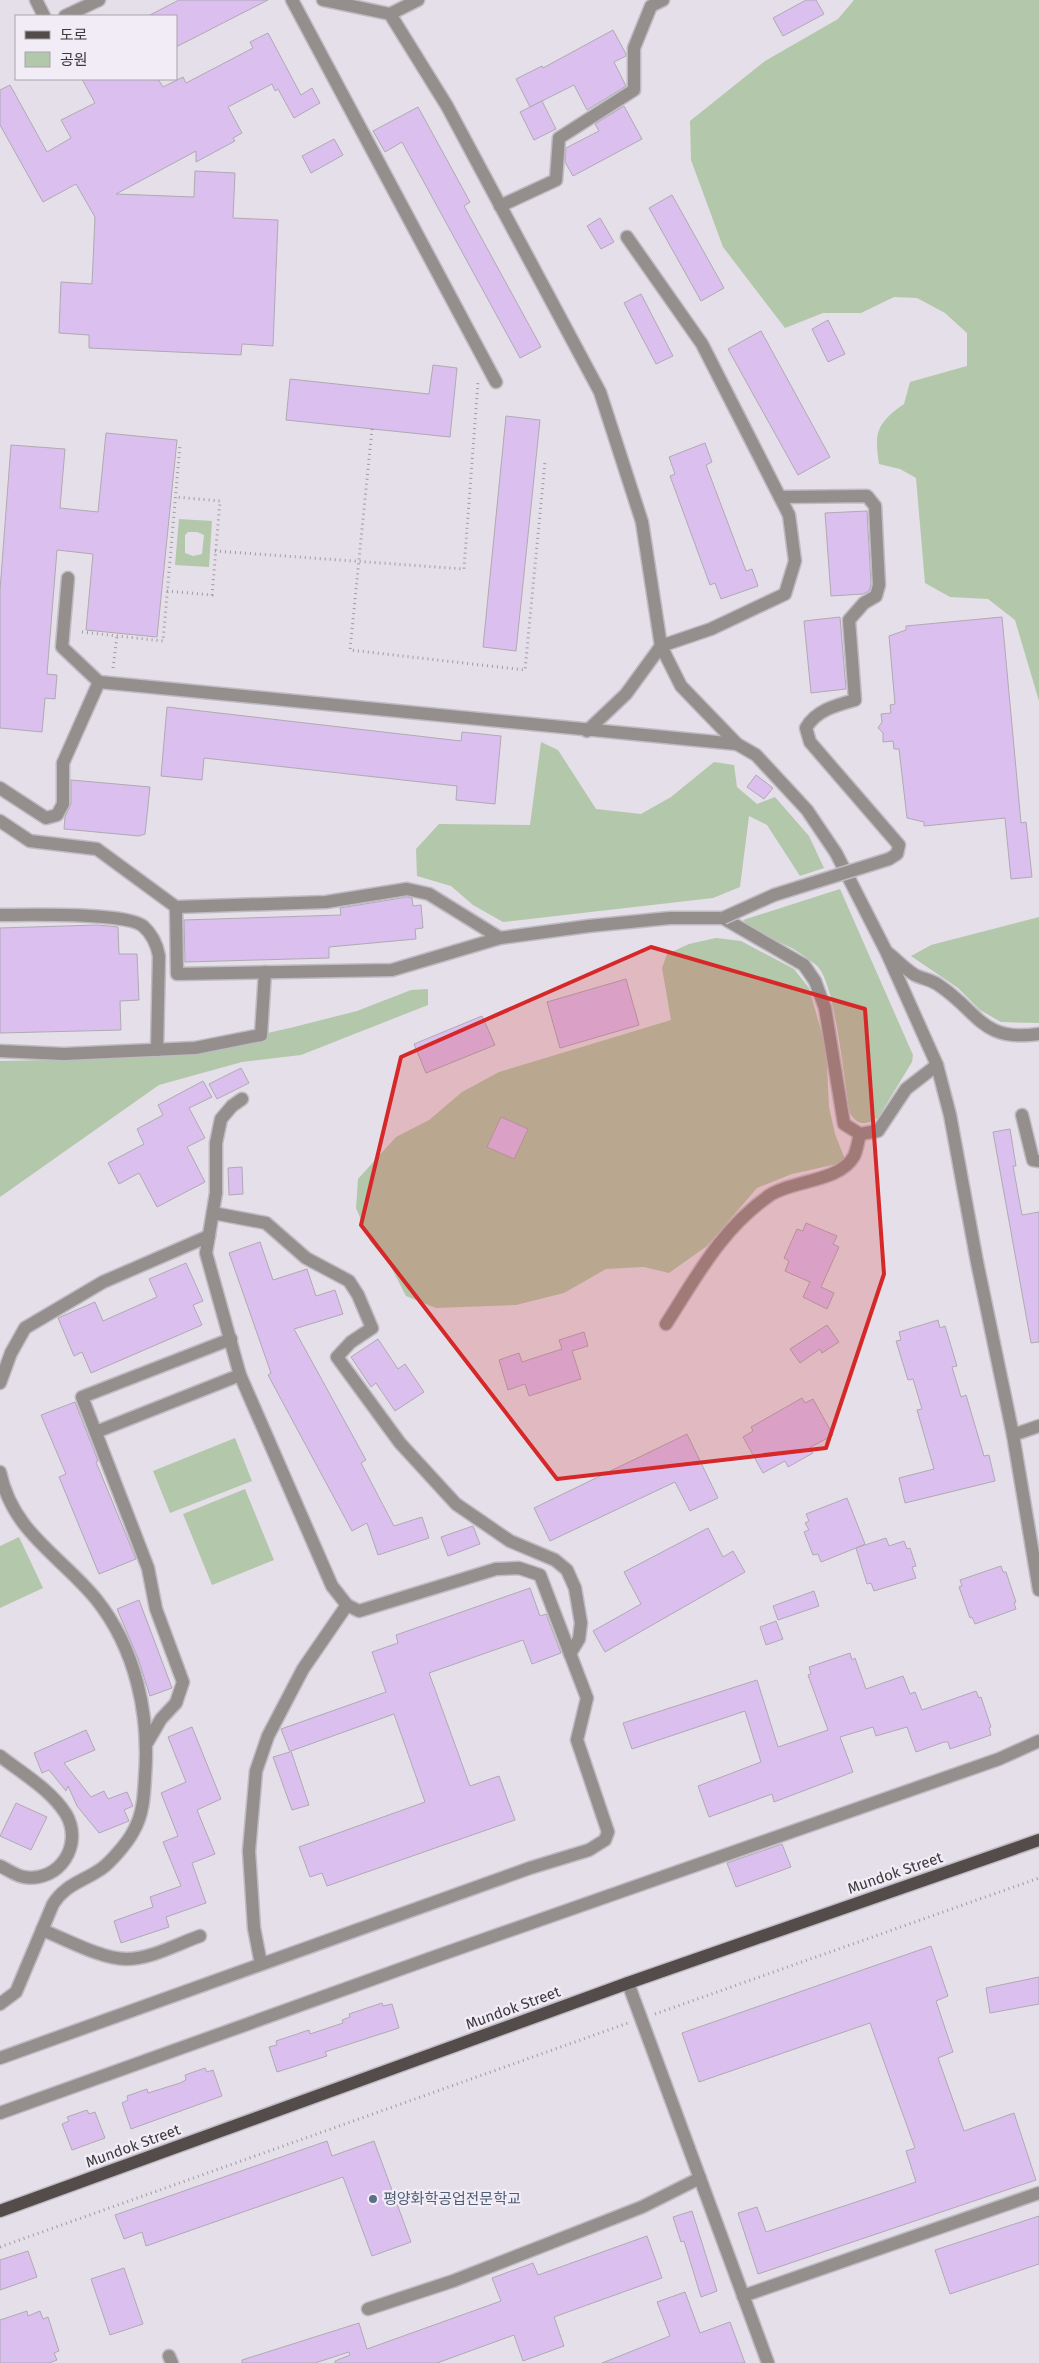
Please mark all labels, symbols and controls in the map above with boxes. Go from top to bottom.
legend [15,15,178,80]
text: 도로 [60,26,88,44]
text: 공원 [60,51,88,69]
street label: Mundok Street [845,1848,945,1898]
street label: Mundok Street [463,1982,563,2033]
street label: Mundok Street [83,2120,183,2171]
place label: 평양화학공업전문학교 [383,2190,521,2208]
marker: 평양화학공업전문학교 [367,2193,379,2205]

